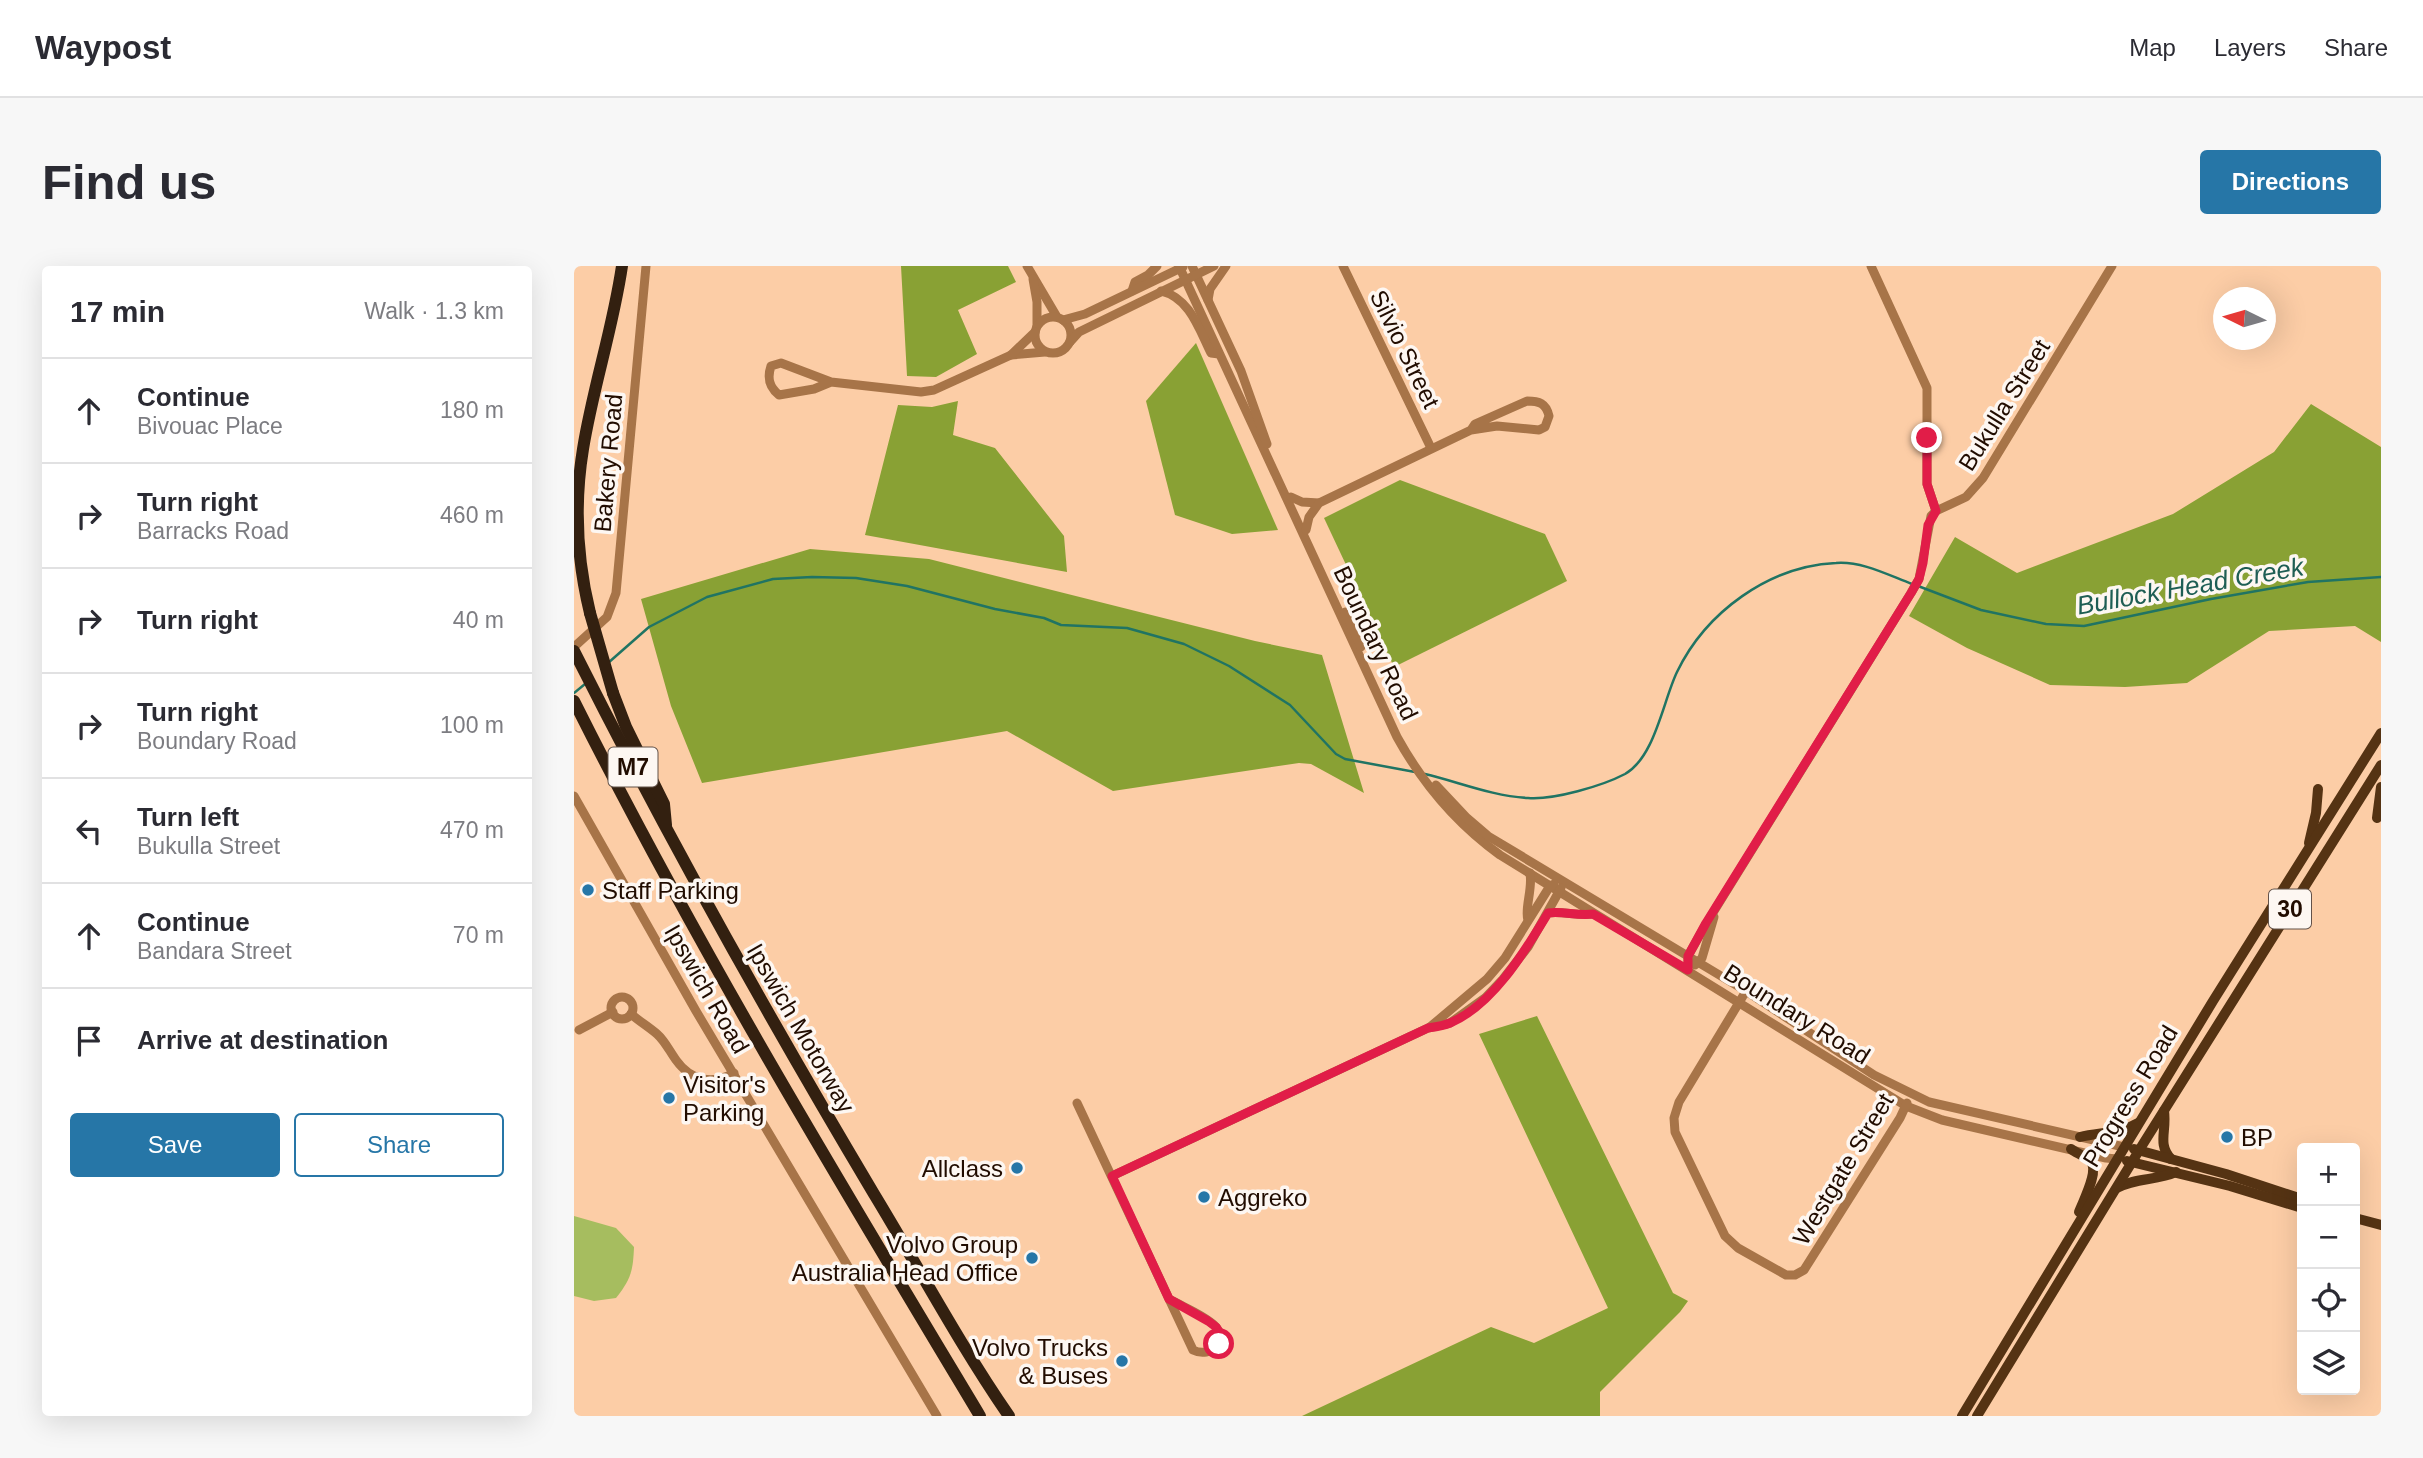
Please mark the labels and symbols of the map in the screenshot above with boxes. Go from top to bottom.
street label: Silvio Street [1365,286,1445,413]
north arrow [2213,287,2276,350]
street label: Bukulla Street [1953,334,2055,476]
street label: Bakery Road [589,393,627,533]
route end [1911,422,1942,453]
water label: Bullock Head Creek [2074,551,2308,621]
street label: Boundary Road [1329,562,1423,724]
road number: M7 [608,747,658,786]
place label: Staff Parking [602,877,739,904]
marker: Staff Parking [580,882,596,898]
road number: 30 [2269,890,2311,929]
street label: Ipswich Road [659,920,755,1058]
street label: Ipswich Motorway [742,939,860,1117]
street label: Boundary Road [1719,958,1875,1070]
street label: Progress Road [2077,1020,2183,1172]
place label: Visitor's Parking [683,1071,766,1126]
street label: Westgate Street [1787,1088,1899,1250]
marker: Visitor's Parking [661,1090,677,1106]
place label: BP [2241,1124,2273,1151]
marker: BP [2219,1129,2235,1145]
place label: Allclass [922,1155,1003,1182]
marker: Allclass [1009,1160,1025,1176]
place label: Aggreko [1218,1184,1307,1211]
marker: Aggreko [1196,1189,1212,1205]
place label: Volvo Group Australia Head Office [792,1231,1018,1286]
marker: Volvo Group Australia Head Office [1024,1250,1040,1266]
route start [1203,1328,1234,1359]
place label: Volvo Trucks & Buses [972,1334,1108,1389]
marker: Volvo Trucks & Buses [1114,1353,1130,1369]

